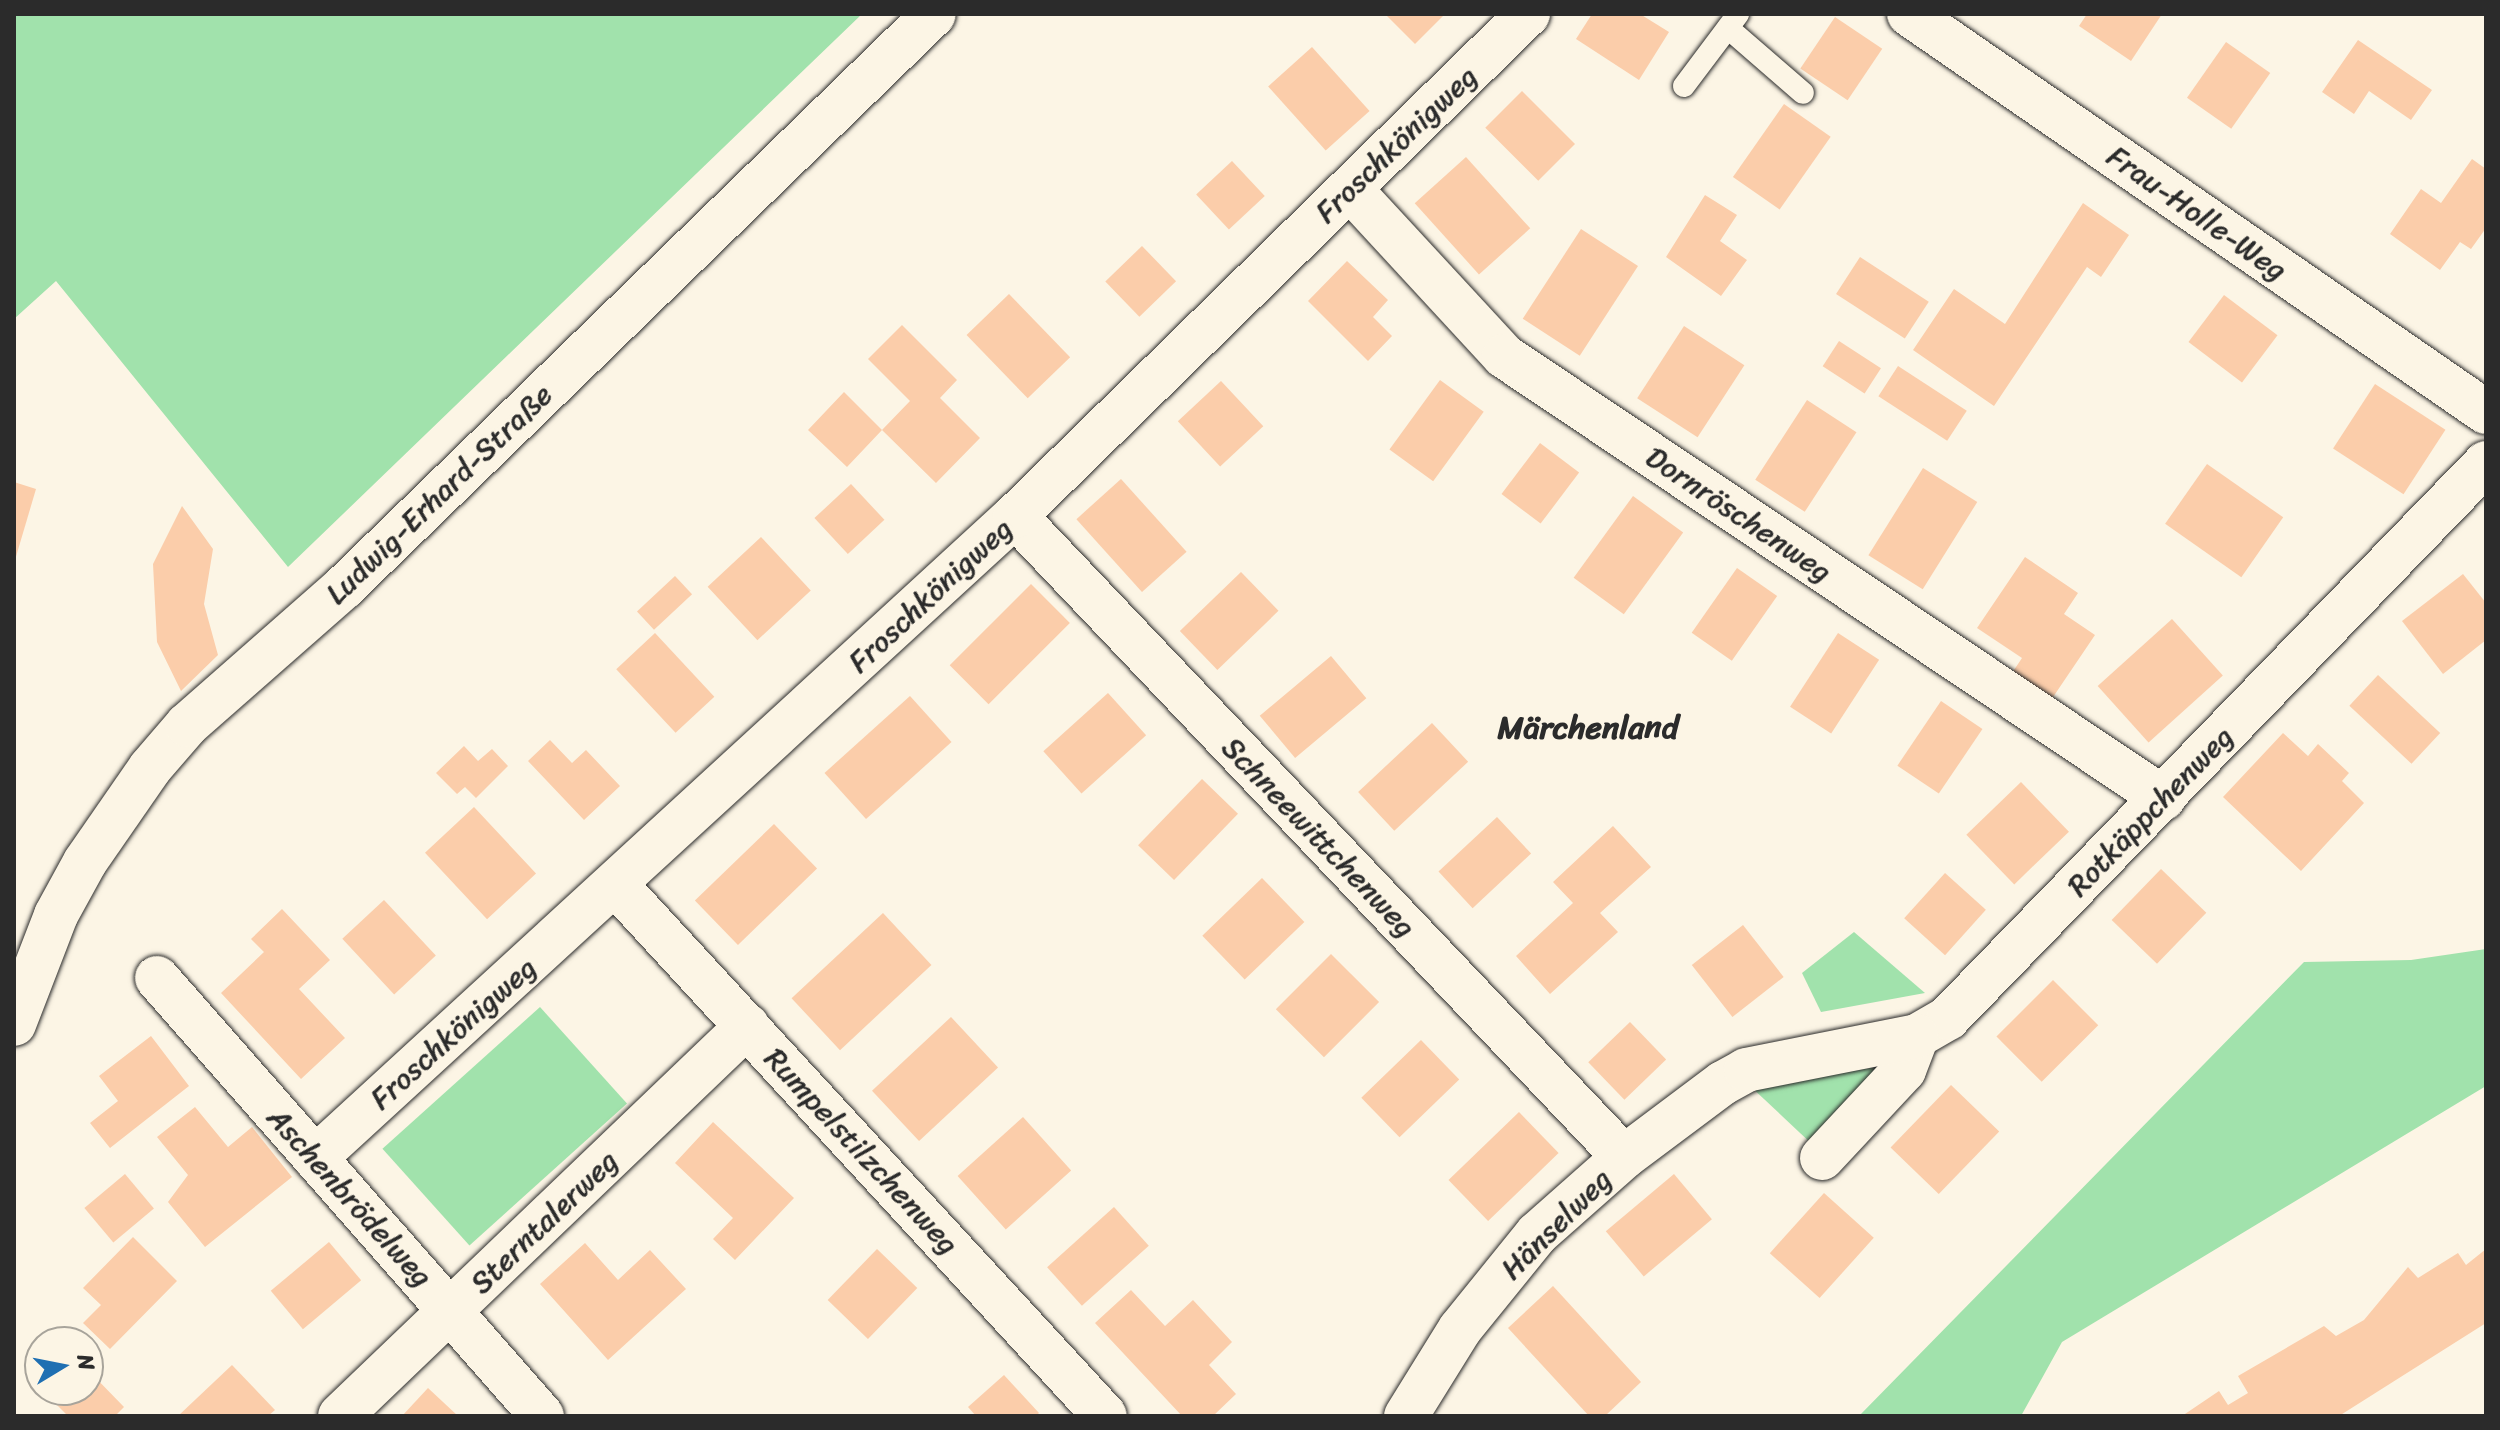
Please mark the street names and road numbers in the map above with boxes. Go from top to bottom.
street label: Froschkönigweg [1308,58,1484,230]
street label: Frau-Holle-Weg [2100,138,2294,288]
street label: Ludwig-Erhard-Straße [318,376,560,612]
street label: Dornröschenweg [1639,439,1839,589]
street label: Froschkönigweg [841,510,1019,680]
street label: Rotkäppchenweg [2060,718,2240,904]
street label: Schneewittchenweg [1214,730,1424,944]
street label: Froschkönigweg [363,949,543,1117]
street label: Rumpelstilzchenweg [757,1040,967,1262]
street label: Aschenbrödelweg [260,1100,440,1294]
street label: Sterntalerweg [463,1143,625,1301]
street label: Hänselweg [1493,1161,1619,1287]

